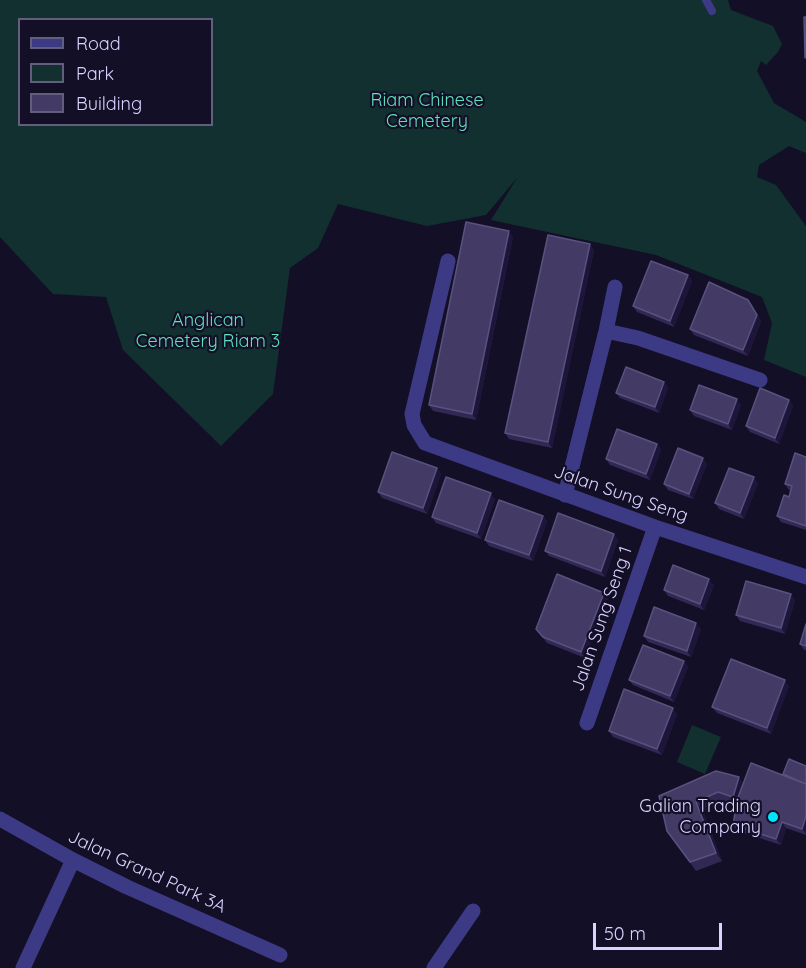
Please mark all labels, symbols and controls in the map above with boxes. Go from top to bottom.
legend [18,18,213,126]
text: Road [76,32,121,55]
text: Park [76,62,114,85]
park label: Riam Chinese Cemetery [370,90,484,132]
text: Building [76,92,142,115]
park label: Anglican Cemetery Riam 3 [136,310,280,352]
street label: Jalan Sung Seng [551,461,691,527]
street label: Jalan Sung Seng 1 [567,544,637,694]
place label: Galian Trading Company [639,796,761,838]
marker: Galian Trading Company [766,810,780,824]
street label: Jalan Grand Park 3A [64,826,230,918]
scale bar [596,911,725,949]
text: 50 m [604,922,646,945]

